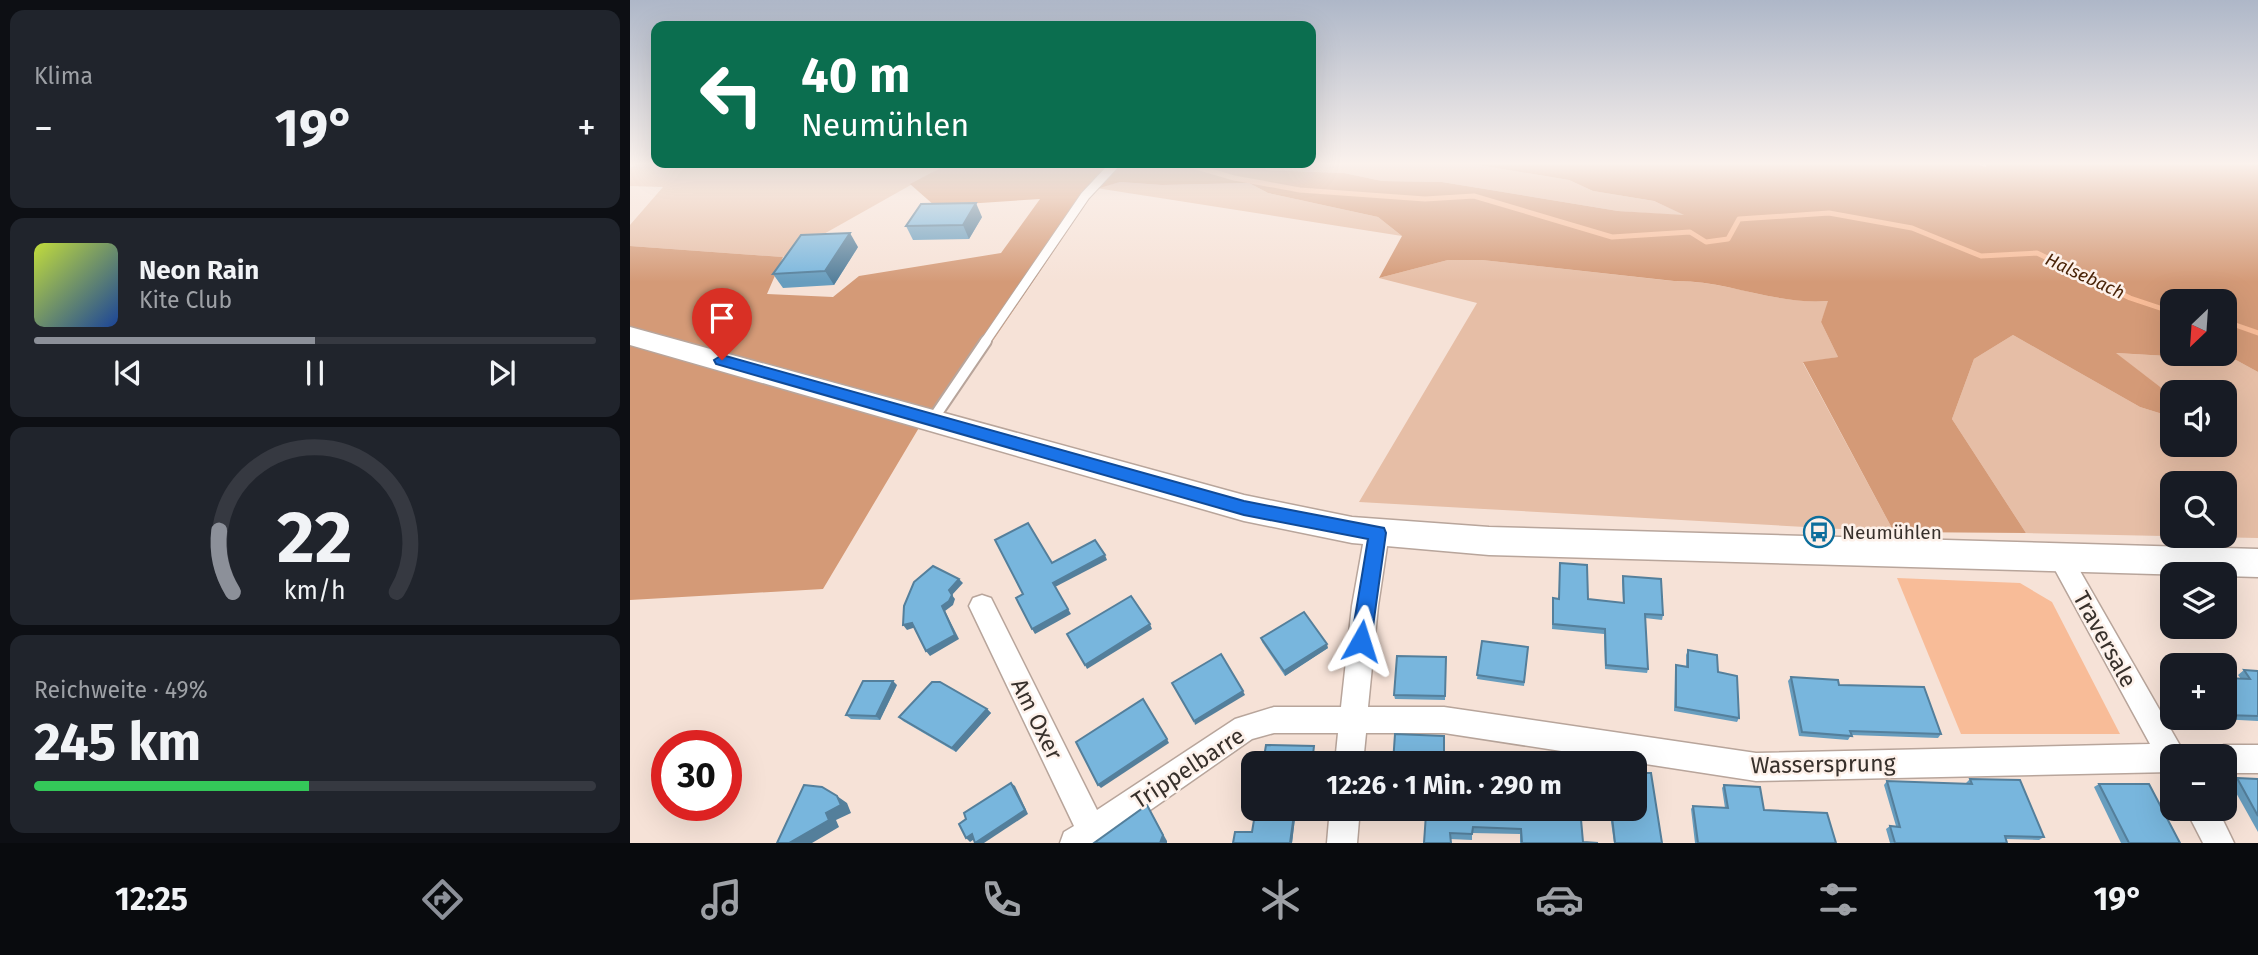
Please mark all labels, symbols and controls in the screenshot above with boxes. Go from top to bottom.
text: 40 m [801,46,910,105]
icon: left [686,49,777,140]
text: Klima [34,62,93,90]
text: 19° [275,97,355,160]
text: − [34,105,53,151]
text: + [577,105,596,151]
text: Neumühlen [801,106,969,144]
water label: Halsebach [2042,248,2128,304]
text: Neon Rain [139,255,259,286]
text: Kite Club [139,286,232,314]
pin [692,288,752,360]
north arrow [2160,289,2236,366]
map controls [2160,289,2237,821]
icon: arrive [703,299,741,337]
icon: previous [109,354,147,392]
icon: pause [296,354,334,392]
icon: next [483,354,521,392]
button: sound [2160,380,2237,457]
button: search [2160,471,2237,548]
text: 22 [277,494,353,581]
bus stop icon: Neumühlen [1802,515,1836,549]
place label: Neumühlen [1842,521,1942,544]
button: layers [2160,562,2237,639]
text: km/h [284,575,346,605]
street label: Traversale [2067,586,2143,692]
position arrow [1324,604,1398,678]
button: + [2160,653,2237,730]
street label: Am Oxer [1005,674,1069,764]
text: Reichweite · 49% [34,676,208,704]
text: 245 km [34,711,201,774]
street label: Trippelbarre [1126,721,1250,815]
speed limit sign: 30 [651,730,742,821]
button: − [2160,744,2237,821]
street label: Wassersprung [1750,749,1896,779]
text: 12:26 · 1 Min. · 290 m [1326,770,1562,801]
icon: directions [418,875,467,924]
icon: music [697,875,746,924]
icon: phone [977,875,1026,924]
icon: climate [1256,875,1305,924]
icon: car [1535,875,1584,924]
icon: filters [1814,875,1863,924]
text: 12:25 [115,880,188,918]
text: 19° [2093,880,2143,918]

